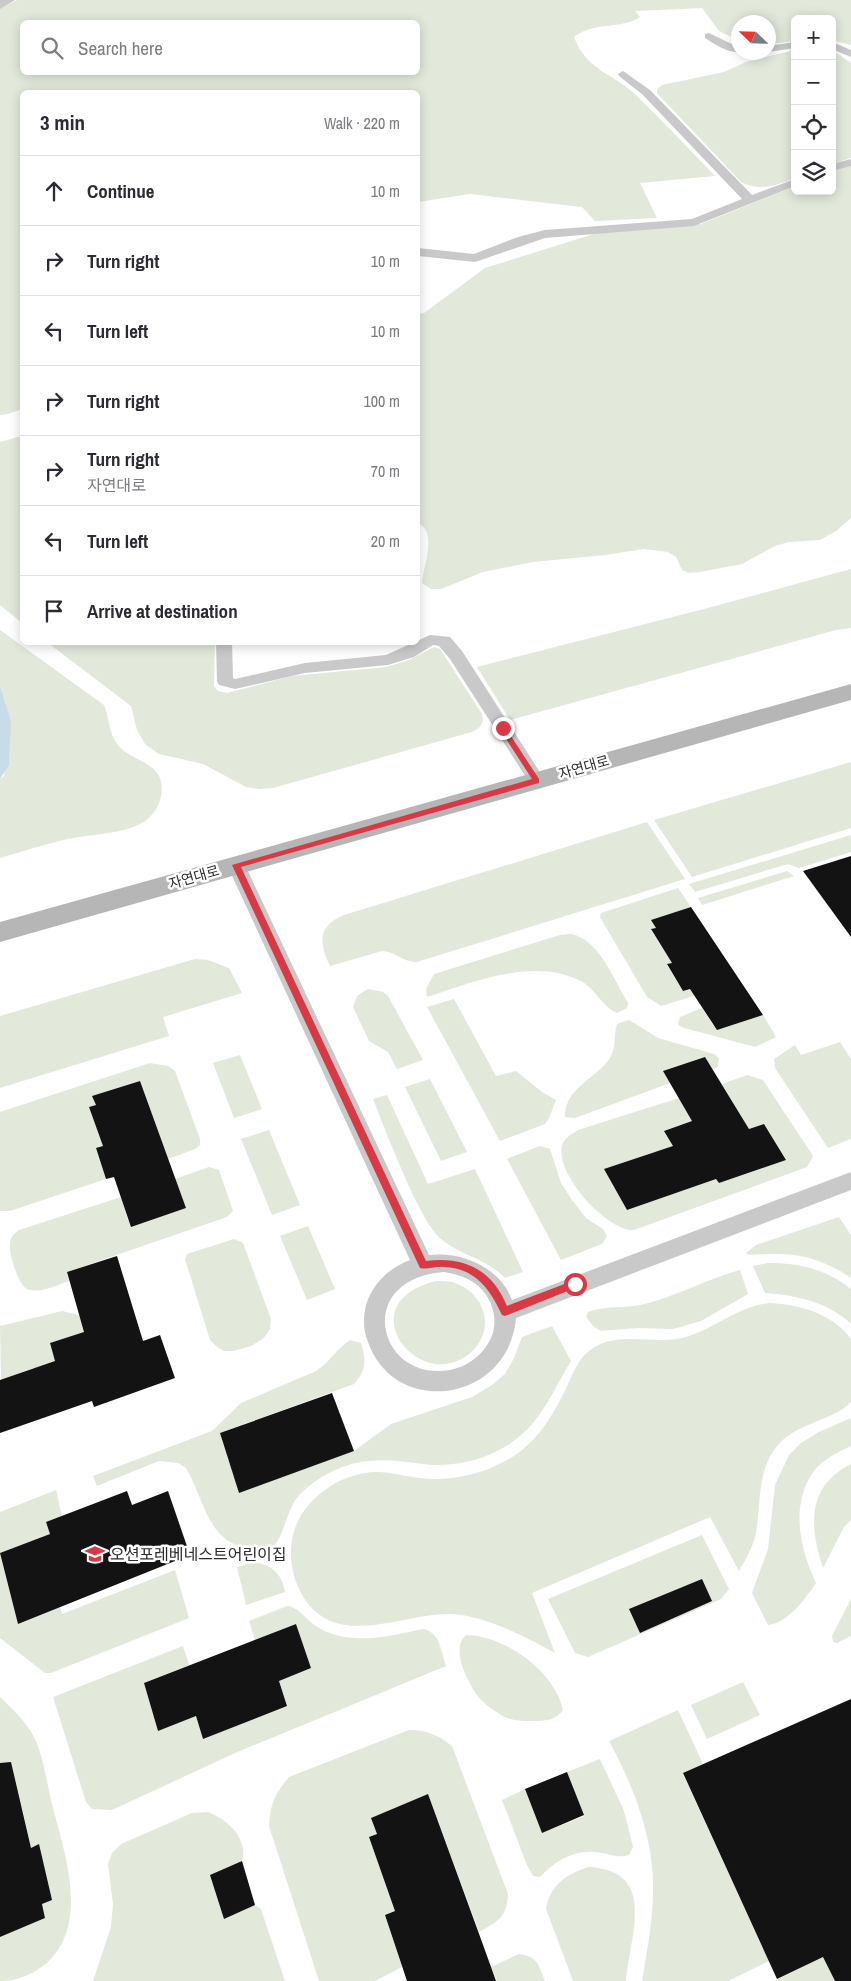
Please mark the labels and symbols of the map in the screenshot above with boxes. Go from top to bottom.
north arrow [731,15,776,60]
route end [492,717,515,740]
street label: 자연대로 [557,751,611,783]
street label: 자연대로 [167,861,221,893]
route start [564,1273,587,1296]
school or university icon: 오션포레베네스트어린이집 [84,1543,106,1565]
place label: 오션포레베네스트어린이집 [110,1543,287,1565]

